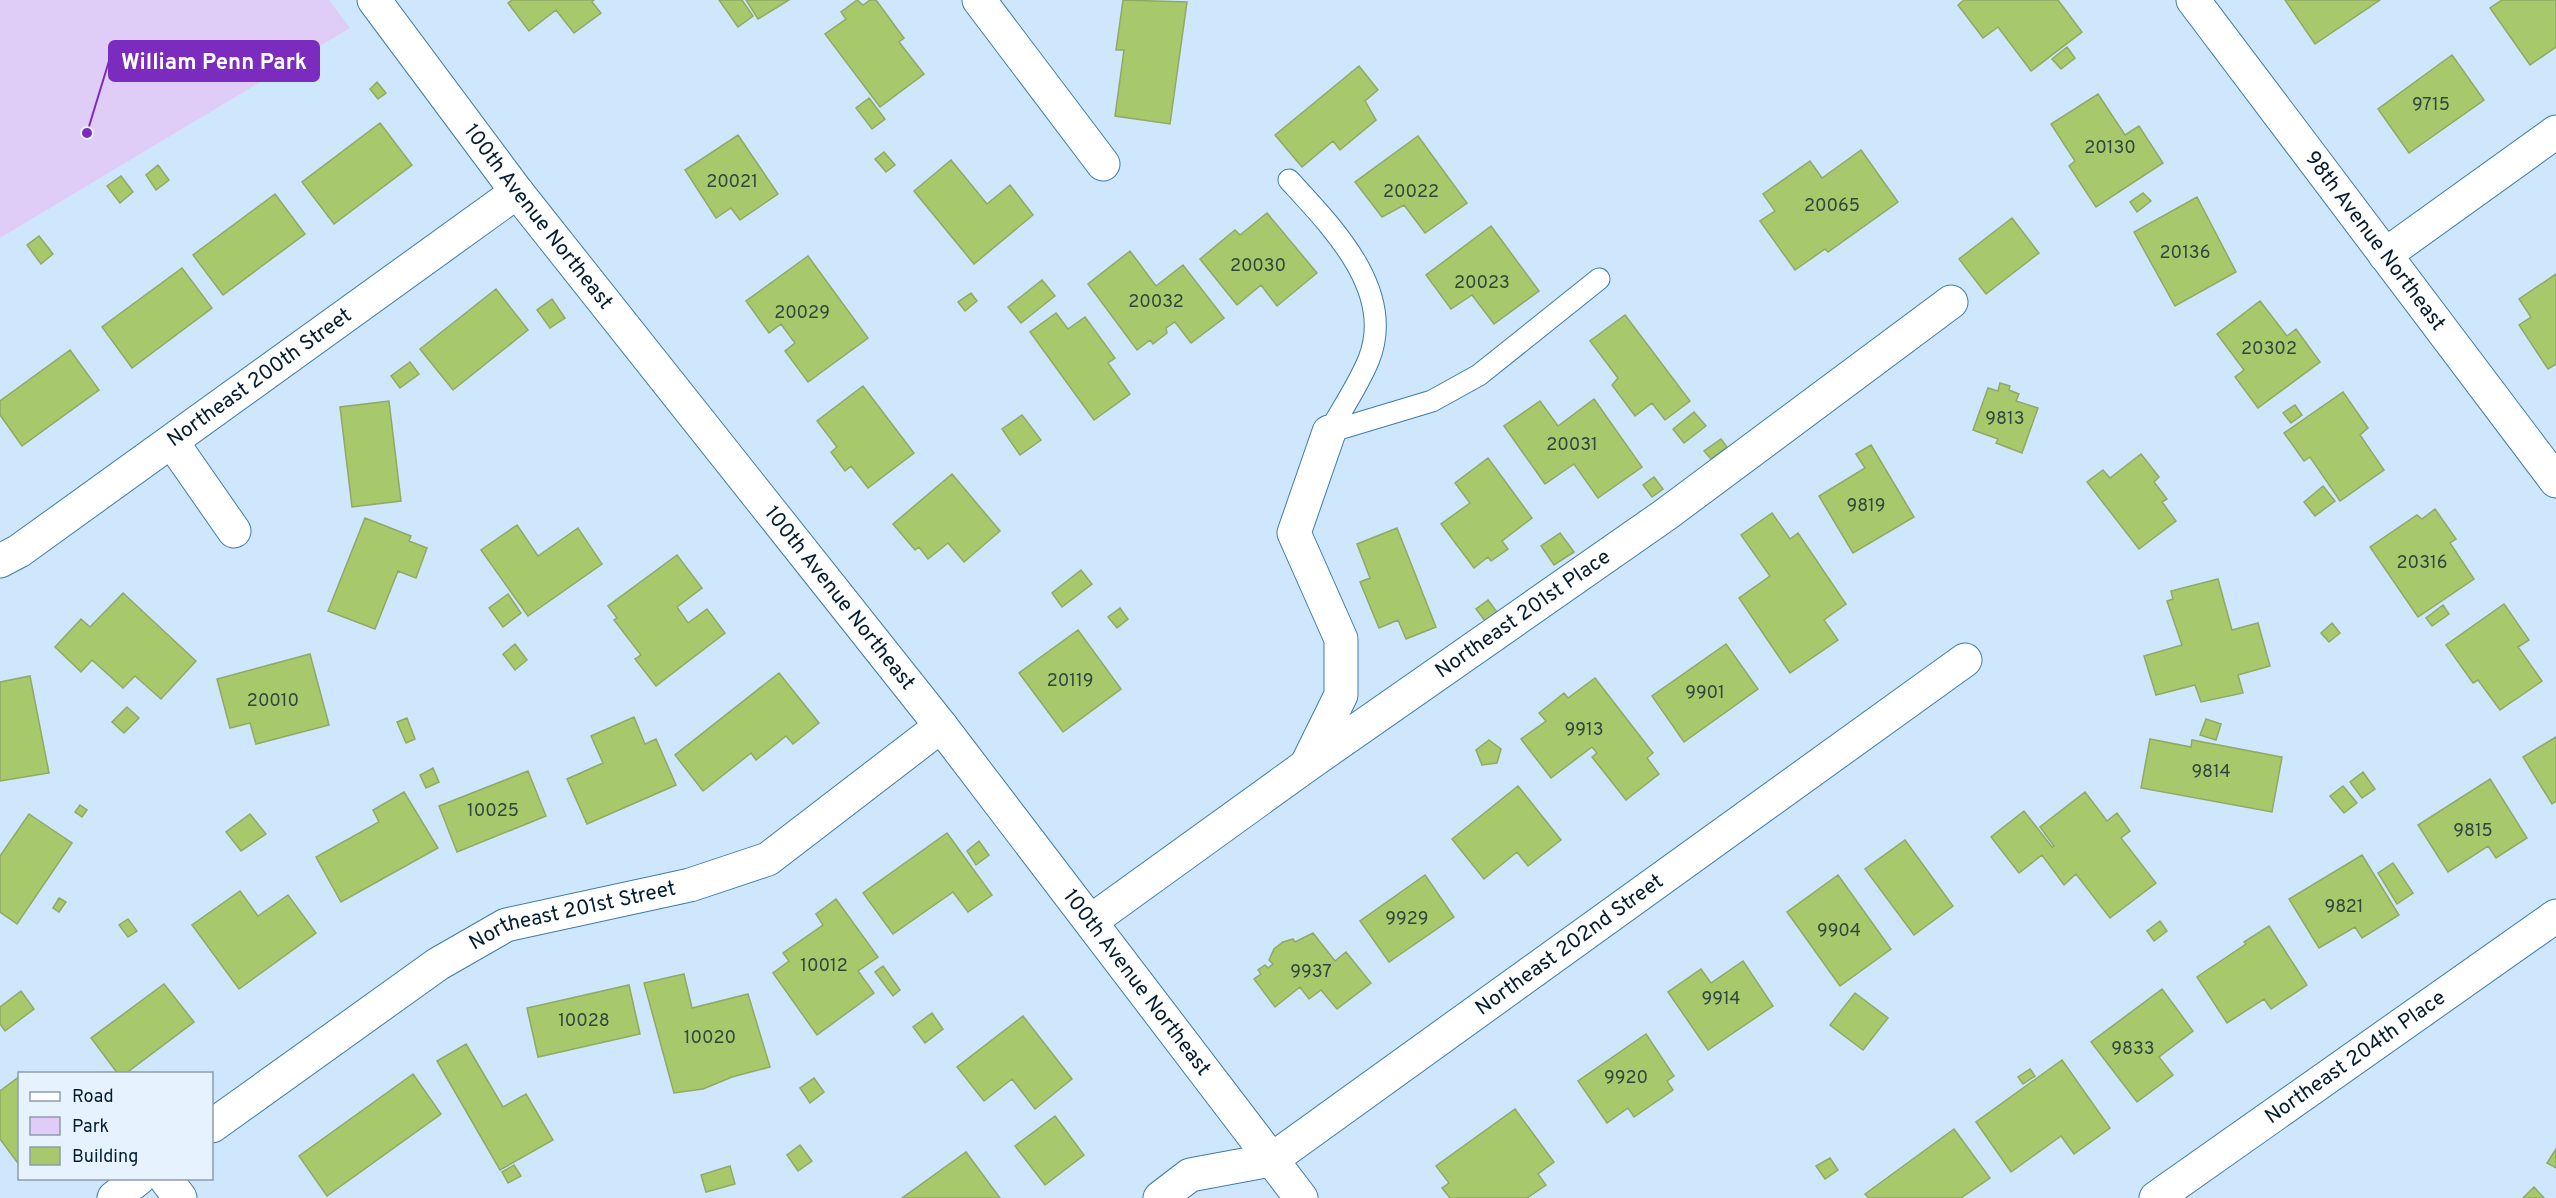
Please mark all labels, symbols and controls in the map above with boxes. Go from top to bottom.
callout: William Penn Park [109,41,319,81]
text: William Penn Park [121,50,307,77]
house number: 9715 [2412,94,2450,117]
street label: 100th Avenue Northeast [458,119,619,315]
house number: 20130 [2084,137,2136,160]
street label: 98th Avenue Northeast [2298,146,2451,336]
house number: 20021 [706,171,758,194]
house number: 20022 [1383,181,1439,204]
house number: 20065 [1804,195,1860,218]
house number: 20136 [2160,242,2210,265]
house number: 20030 [1230,255,1286,278]
house number: 20023 [1454,272,1510,295]
house number: 20032 [1128,291,1184,314]
street label: Northeast 200th Street [162,302,357,453]
house number: 20029 [774,302,830,325]
house number: 20302 [2241,338,2297,361]
house number: 9813 [1985,408,2025,431]
house number: 20031 [1546,434,1598,457]
house number: 9819 [1846,495,1886,518]
street label: 100th Avenue Northeast [758,501,921,696]
street label: Northeast 201st Place [1430,544,1616,685]
house number: 20316 [2397,552,2447,575]
house number: 20119 [1047,670,1093,693]
house number: 9901 [1685,682,1725,705]
house number: 20010 [247,690,299,713]
house number: 9913 [1564,719,1604,742]
house number: 9814 [2191,761,2231,784]
house number: 10025 [467,800,519,823]
house number: 9815 [2453,820,2493,843]
street label: Northeast 202nd Street [1470,868,1669,1022]
street label: Northeast 201st Street [464,875,678,957]
street label: 100th Avenue Northeast [1057,884,1217,1081]
house number: 9821 [2324,896,2364,919]
house number: 9929 [1385,908,1429,931]
house number: 9904 [1817,920,1861,943]
house number: 10012 [800,955,848,978]
house number: 9937 [1290,961,1332,984]
street label: Northeast 204th Place [2260,984,2451,1130]
house number: 9914 [1701,988,1741,1011]
house number: 10028 [558,1010,610,1033]
house number: 10020 [684,1027,736,1050]
house number: 9833 [2111,1038,2155,1061]
house number: 9920 [1604,1067,1648,1090]
legend [18,1072,213,1180]
text: Road [72,1086,114,1109]
text: Park [72,1116,109,1139]
text: Building [72,1146,138,1169]

